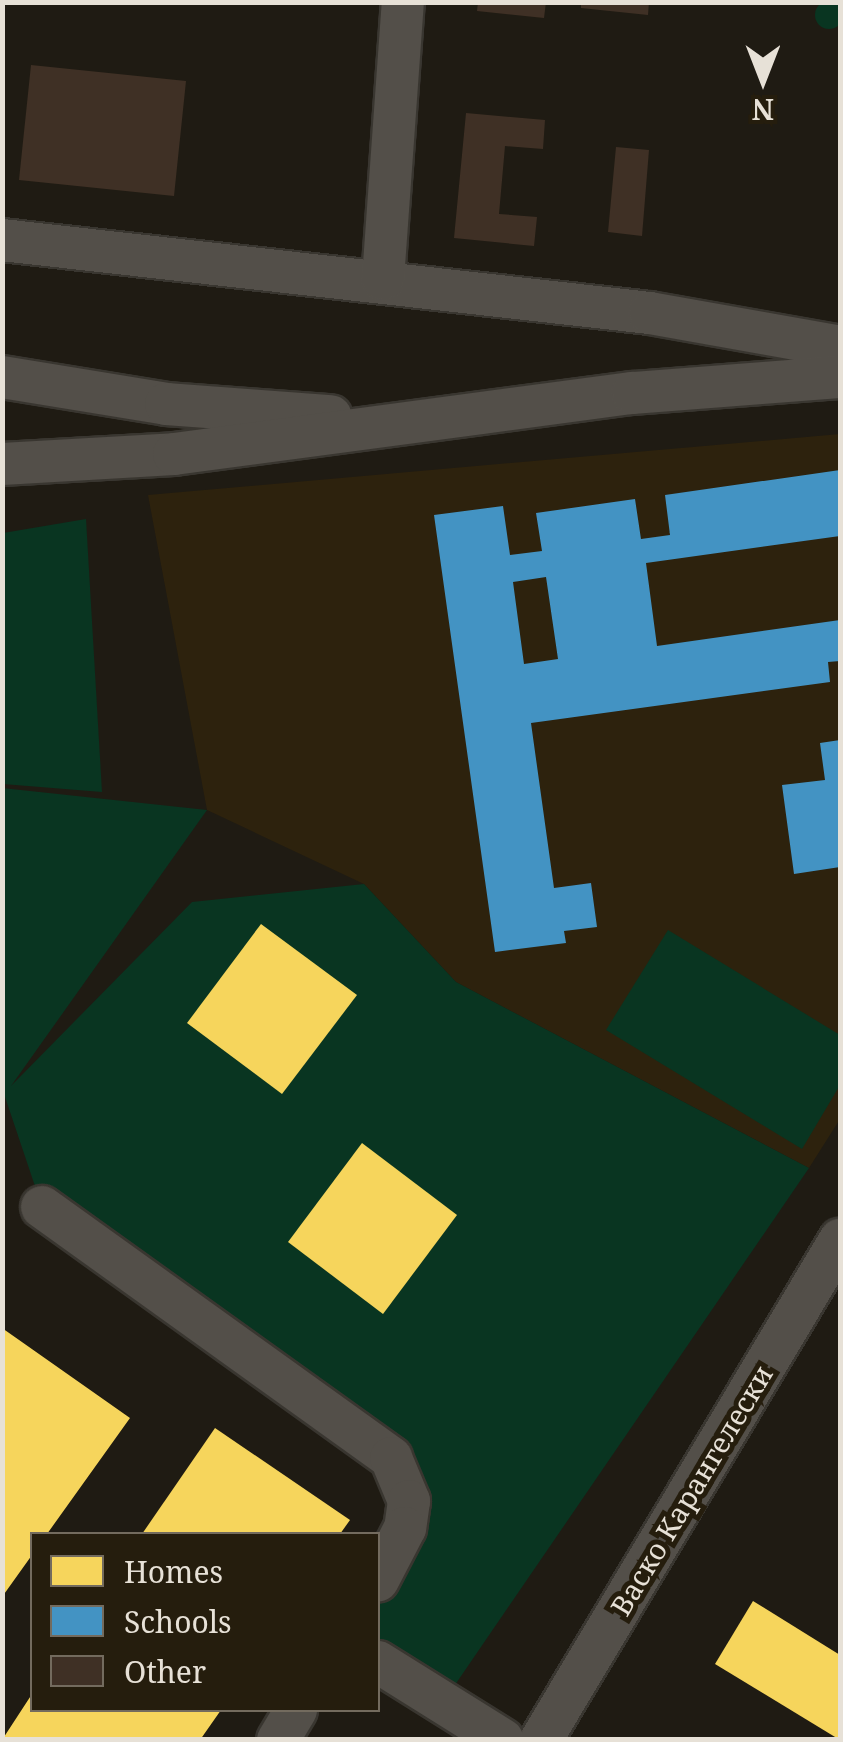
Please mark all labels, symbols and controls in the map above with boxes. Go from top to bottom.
north arrow [713,30,813,130]
text: N [752,91,774,129]
street label: Васко Карангелески [603,1359,779,1621]
legend [30,1532,380,1712]
text: Homes [124,1551,223,1592]
text: Schools [124,1601,232,1642]
text: Other [124,1651,206,1692]

